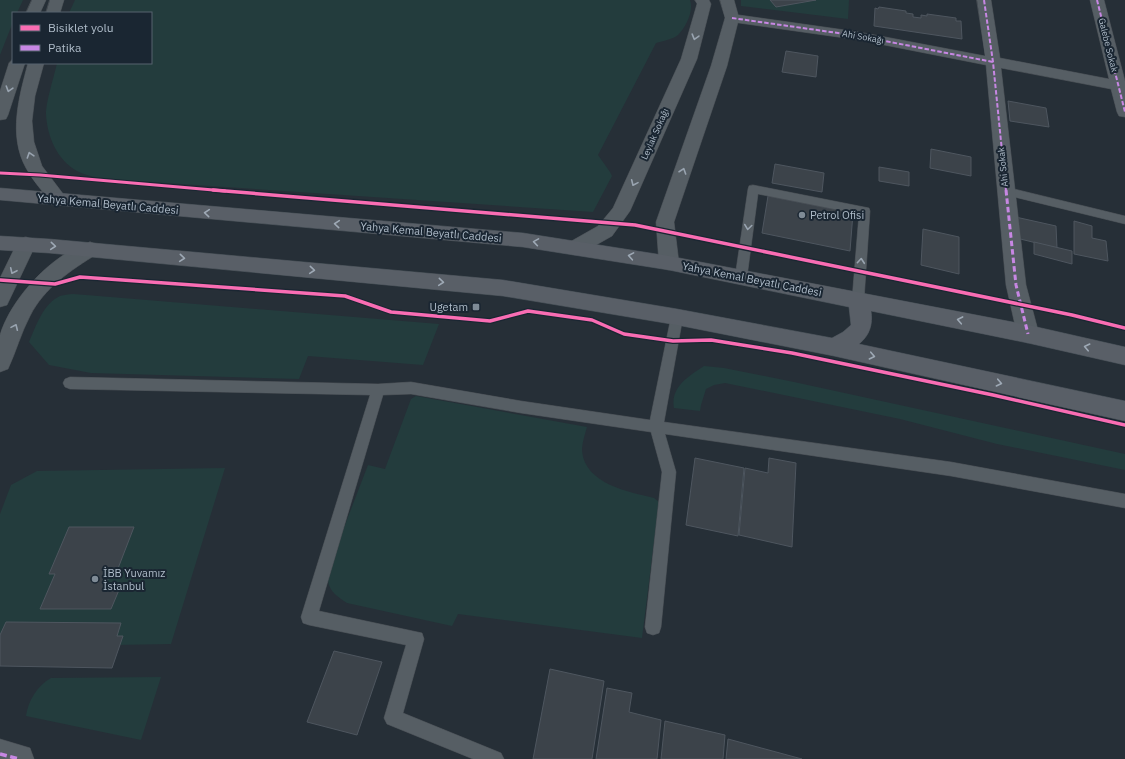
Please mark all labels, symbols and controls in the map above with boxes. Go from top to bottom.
legend [12,12,152,64]
street label: Galebe Sokak [1096,17,1121,73]
text: Bisiklet yolu [48,20,114,35]
street label: Ahi Sokağı [841,27,885,46]
one-way arrow [691,33,700,40]
text: Patika [48,40,82,55]
one-way arrow [5,86,14,93]
street label: Leylak Sokağı [638,107,671,161]
street label: Ahi Sokak [995,146,1010,187]
one-way arrow [26,152,35,159]
one-way arrow [678,168,686,175]
one-way arrow [630,179,638,186]
street label: Yahya Kemal Beyatlı Caddesi [37,191,179,217]
place label: Petrol Ofisi [810,208,864,222]
one-way arrow [204,209,210,218]
marker: Petrol Ofisi [797,210,807,220]
street label: Yahya Kemal Beyatlı Caddesi [360,219,502,245]
one-way arrow [334,220,340,229]
one-way arrow [743,224,752,230]
one-way arrow [533,238,539,247]
one-way arrow [50,241,56,250]
one-way arrow [179,253,185,262]
one-way arrow [628,253,634,261]
one-way arrow [856,258,865,264]
street label: Yahya Kemal Beyatlı Caddesi [681,259,823,299]
one-way arrow [309,265,315,274]
one-way arrow [10,267,18,275]
one-way arrow [438,277,444,286]
place label: Ugetam [430,300,468,314]
marker: Ugetam [471,302,481,312]
one-way arrow [957,317,963,325]
one-way arrow [10,323,18,331]
one-way arrow [1084,344,1090,352]
one-way arrow [869,351,875,359]
one-way arrow [996,378,1002,386]
place label: İBB Yuvamız İstanbul [103,566,165,593]
marker: İBB Yuvamız İstanbul [90,574,100,584]

